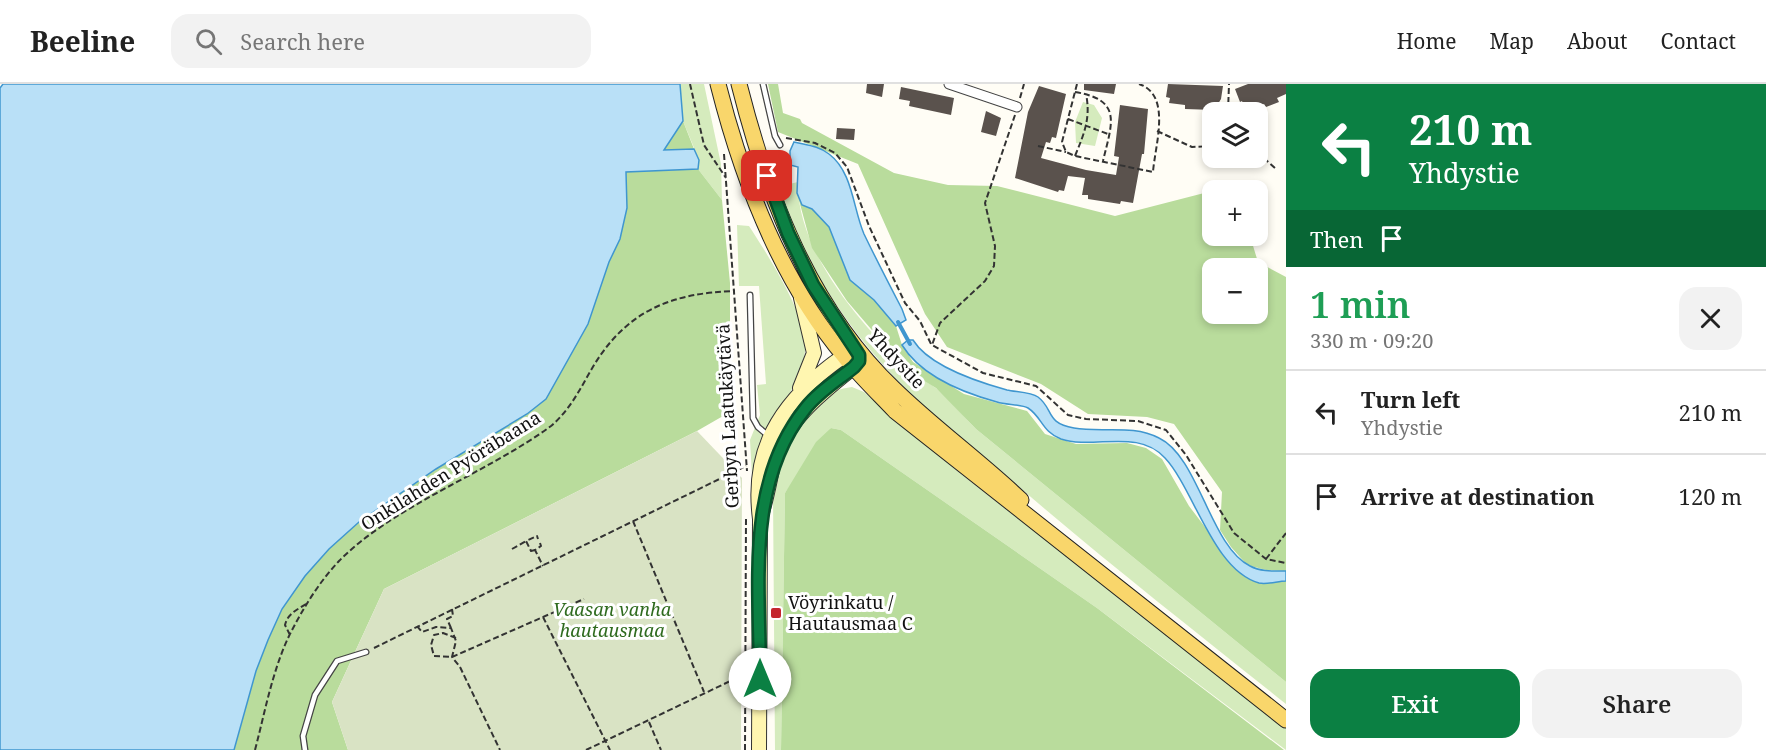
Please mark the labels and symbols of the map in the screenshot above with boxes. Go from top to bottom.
pin [741,150,792,201]
street label: Yhdystie [862,322,931,393]
street label: Gerbyn Laatukäytävä [710,323,744,509]
street label: Onkilahden Pyöräbaana [356,405,545,535]
place label: Vöyrinkatu / Hautausmaa C [788,590,913,635]
park label: Vaasan vanha hautausmaa [553,597,672,642]
marker: Vöyrinkatu / Hautausmaa C [769,606,783,620]
position arrow [728,647,792,711]

